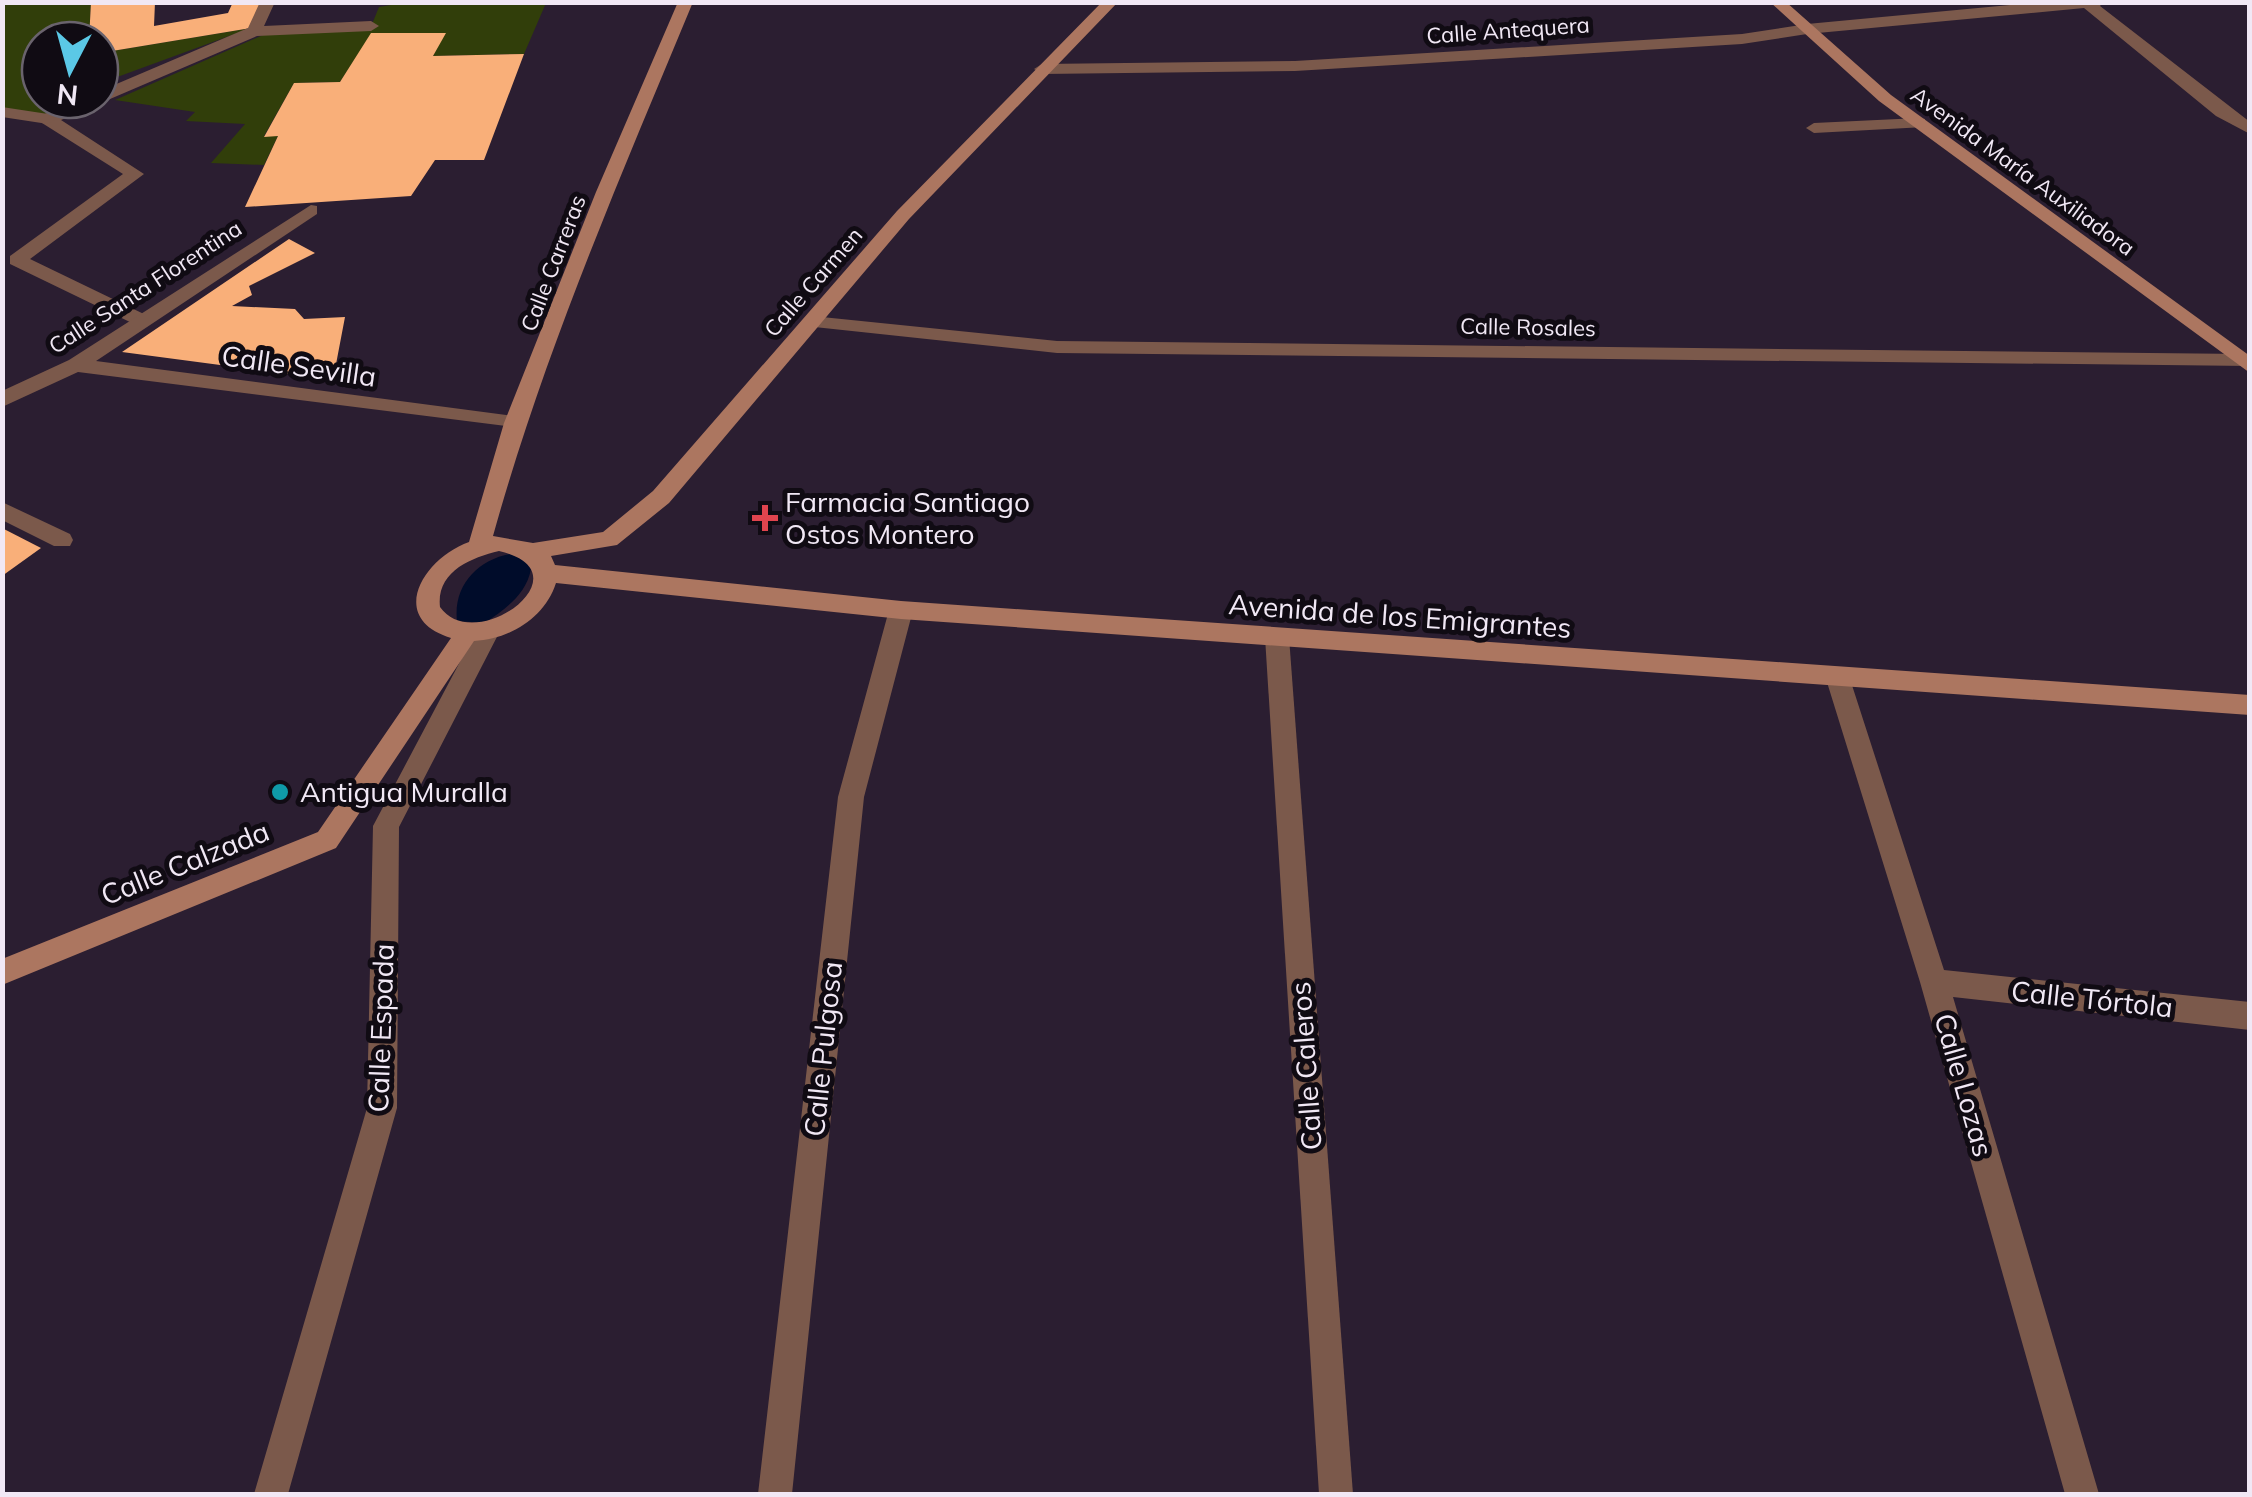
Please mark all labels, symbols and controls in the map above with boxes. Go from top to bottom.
street label: Calle Antequera [1425,10,1591,50]
north arrow [20,20,120,120]
text: N [55,77,80,114]
street label: Avenida María Auxiliadora [1906,80,2140,262]
street label: Calle Carreras [514,191,592,335]
street label: Calle Santa Florentina [43,214,247,360]
street label: Calle Carmen [758,221,868,343]
street label: Calle Rosales [1460,312,1596,342]
street label: Calle Sevilla [220,337,379,394]
place label: Farmacia Santiago Ostos Montero [785,484,1030,551]
marker: Farmacia Santiago Ostos Montero [754,507,776,529]
street label: Avenida de los Emigrantes [1227,586,1573,645]
place label: Antigua Muralla [300,774,508,809]
marker: Antigua Muralla [269,781,291,803]
street label: Calle Calzada [96,813,274,912]
street label: Calle Espada [360,943,401,1113]
street label: Calle Pulgosa [796,960,849,1138]
street label: Calle Tórtola [2010,973,2175,1024]
street label: Calle Caleros [1282,981,1329,1151]
street label: Calle Lozas [1927,1009,2002,1161]

